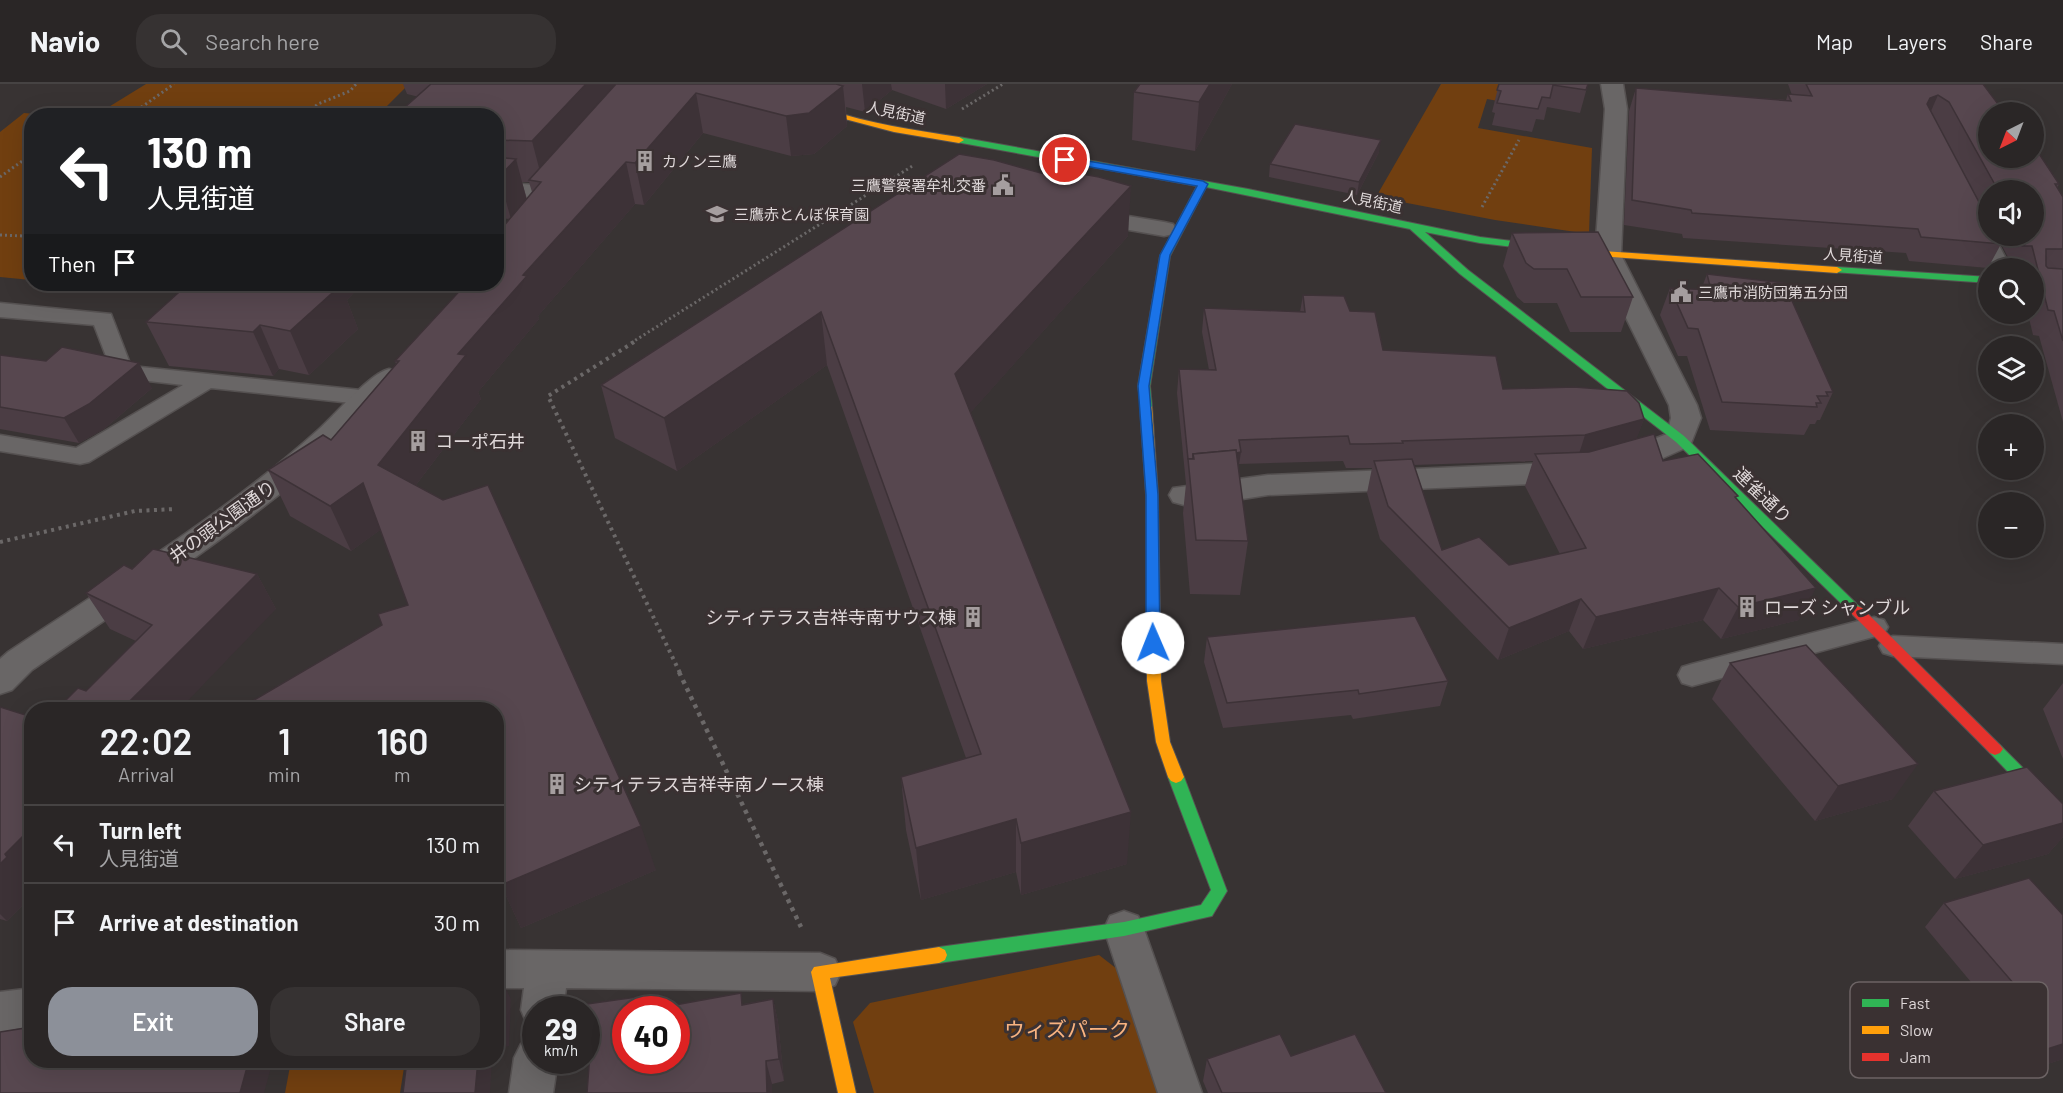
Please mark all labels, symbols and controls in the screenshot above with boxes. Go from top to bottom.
search box [136,14,556,68]
text: Navio [30,24,100,58]
icon: search [157,25,190,58]
text: Search here [205,28,320,54]
text: Map [1816,29,1853,54]
text: Layers [1886,29,1947,54]
text: Share [1980,29,2033,54]
street label: 人見街道 [865,97,927,127]
north arrow [1978,102,2044,168]
map controls [1978,102,2044,558]
text: 130 m [147,126,252,176]
icon: left [48,132,126,210]
pin [1039,134,1090,185]
icon: arrive [1048,143,1081,176]
building icon: カノン三鷹 [633,149,657,173]
place label: カノン三鷹 [662,152,737,170]
public building icon: 三鷹警察署牟礼交番 [991,173,1015,197]
place label: 三鷹警察署牟礼交番 [851,176,986,194]
button: sound [1978,180,2044,246]
text: 人見街道 [147,181,255,213]
street label: 人見街道 [1342,186,1404,216]
school or university icon: 三鷹赤とんぼ保育園 [705,202,729,226]
place label: 三鷹赤とんぼ保育園 [734,205,869,223]
street label: 人見街道 [1822,244,1884,266]
icon: arrive [108,246,141,279]
text: Then [48,250,96,276]
button: search [1978,258,2044,324]
public building icon: 三鷹市消防団第五分団 [1669,280,1693,304]
place label: 三鷹市消防団第五分団 [1698,283,1848,301]
button: layers [1978,336,2044,402]
button: + [1978,414,2044,480]
building icon: コーポ石井 [406,429,430,453]
place label: コーポ石井 [435,430,525,452]
street label: 連雀通り [1729,462,1797,528]
street label: 井の頭公園通り [165,475,279,567]
button: − [1978,492,2044,558]
building icon: ローズ シャンブル [1735,595,1759,619]
place label: ローズ シャンブル [1764,596,1910,618]
building icon: シティテラス吉祥寺南サウス棟 [961,605,985,629]
place label: シティテラス吉祥寺南サウス棟 [705,606,956,628]
position arrow [1121,611,1185,675]
text: 22:02 [100,719,192,762]
text: 1 [278,719,291,762]
text: 160 [376,719,428,762]
text: Arrival [118,762,174,786]
text: min [268,762,300,786]
text: m [394,762,411,786]
building icon: シティテラス吉祥寺南ノース棟 [545,772,569,796]
place label: シティテラス吉祥寺南ノース棟 [574,773,824,795]
text: Turn left [99,817,182,843]
icon: left [48,828,81,861]
text: 130 m [426,831,480,857]
text: 人見街道 [99,846,179,870]
icon: arrive [48,906,81,939]
text: Arrive at destination [99,909,298,935]
text: 30 m [434,909,480,935]
legend [1850,982,2048,1078]
button: Exit [48,987,258,1056]
button: Share [270,987,480,1056]
text: Fast [1900,993,1930,1012]
speed limit sign: 40 [612,996,690,1074]
text: 29 [545,1010,577,1046]
park label: ウィズパーク [1004,1016,1130,1041]
text: Slow [1900,1020,1933,1039]
text: km/h [544,1041,578,1059]
text: Jam [1900,1047,1931,1066]

